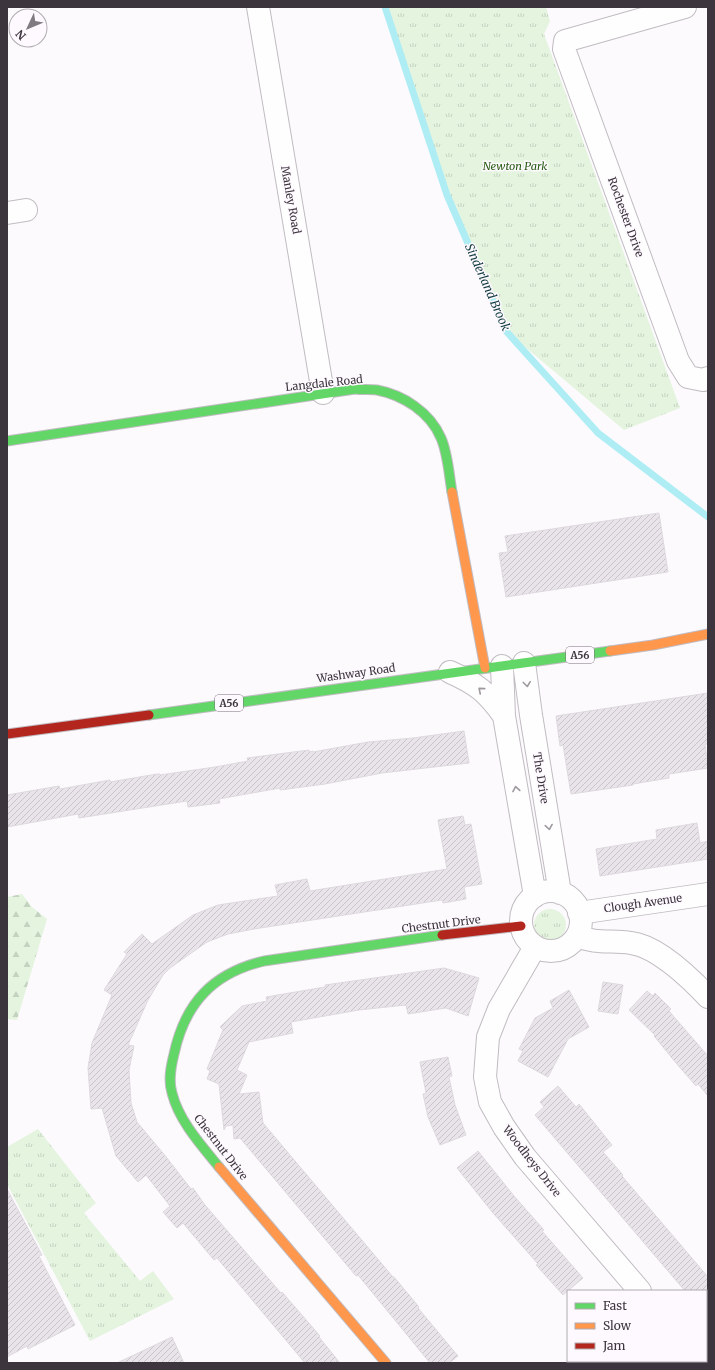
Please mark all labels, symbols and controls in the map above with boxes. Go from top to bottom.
north arrow [8,8,48,48]
text: N [13,27,29,43]
park label: Newton Park [483,159,547,173]
street label: Manley Road [278,165,304,236]
street label: Rochester Drive [605,175,647,259]
water label: Sinderland Brook [462,241,514,333]
street label: Langdale Road [285,372,364,394]
road number: A56 [566,647,594,663]
street label: Washway Road [315,660,397,686]
one-way arrow [522,681,531,687]
one-way arrow [478,687,485,694]
road number: A56 [215,695,243,711]
street label: The Drive [530,751,552,805]
one-way arrow [513,785,521,792]
one-way arrow [544,824,553,830]
street label: Clough Avenue [603,891,683,915]
street label: Chestnut Drive [401,912,481,936]
street label: Chestnut Drive [191,1111,251,1183]
street label: Woodheys Drive [499,1122,564,1200]
legend [567,1290,707,1362]
text: Fast [603,1298,627,1313]
text: Slow [603,1318,632,1333]
text: Jam [602,1338,626,1353]

